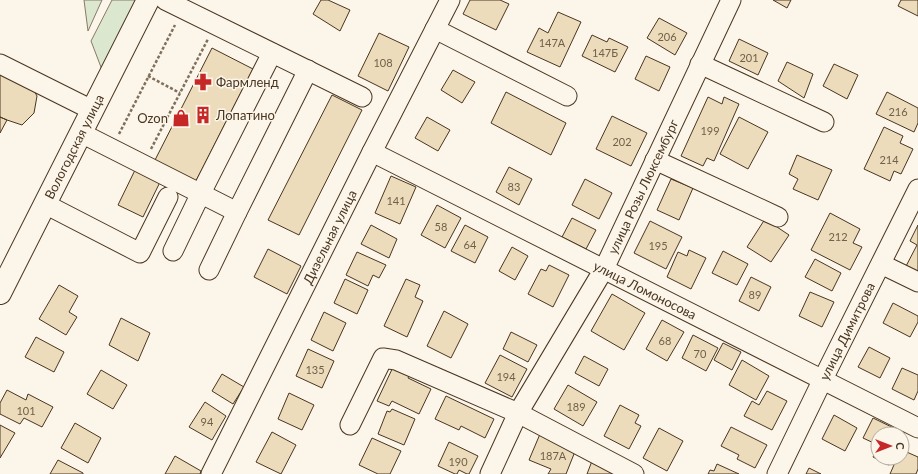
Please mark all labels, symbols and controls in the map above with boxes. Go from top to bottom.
house number: 206 [657,30,677,43]
house number: 147А [539,36,566,49]
house number: 147Б [592,46,618,59]
house number: 201 [739,51,759,64]
house number: 108 [373,56,393,69]
pharmacy icon: Фармленд [193,72,213,92]
place label: Фармленд [216,74,279,90]
street label: Вологодская улица [41,92,107,202]
building icon: Лопатино [193,105,213,125]
house number: 216 [888,105,908,118]
place label: Лопатино [215,107,275,123]
shop icon: Ozon [171,108,191,128]
place label: Ozon [137,110,168,126]
street label: улица Розы Люксембург [604,116,682,256]
house number: 199 [700,124,720,137]
house number: 202 [612,135,632,148]
house number: 214 [879,153,899,166]
house number: 83 [508,180,520,193]
street label: Дизельная улица [299,187,360,287]
house number: 141 [386,194,406,207]
house number: 58 [435,220,447,233]
house number: 212 [828,230,848,243]
house number: 64 [464,238,477,251]
house number: 195 [648,239,668,252]
street label: улица Ломоносова [591,257,699,323]
street label: улица Димитрова [816,280,878,383]
house number: 89 [749,288,761,301]
house number: 68 [659,334,671,347]
house number: 70 [694,347,707,360]
house number: 135 [305,363,325,376]
house number: 194 [496,370,516,383]
house number: 189 [566,400,586,413]
house number: 101 [16,404,36,417]
house number: 94 [201,415,214,428]
north arrow [870,426,910,466]
text: С [894,442,907,450]
house number: 187А [540,449,567,462]
house number: 190 [448,455,468,468]

